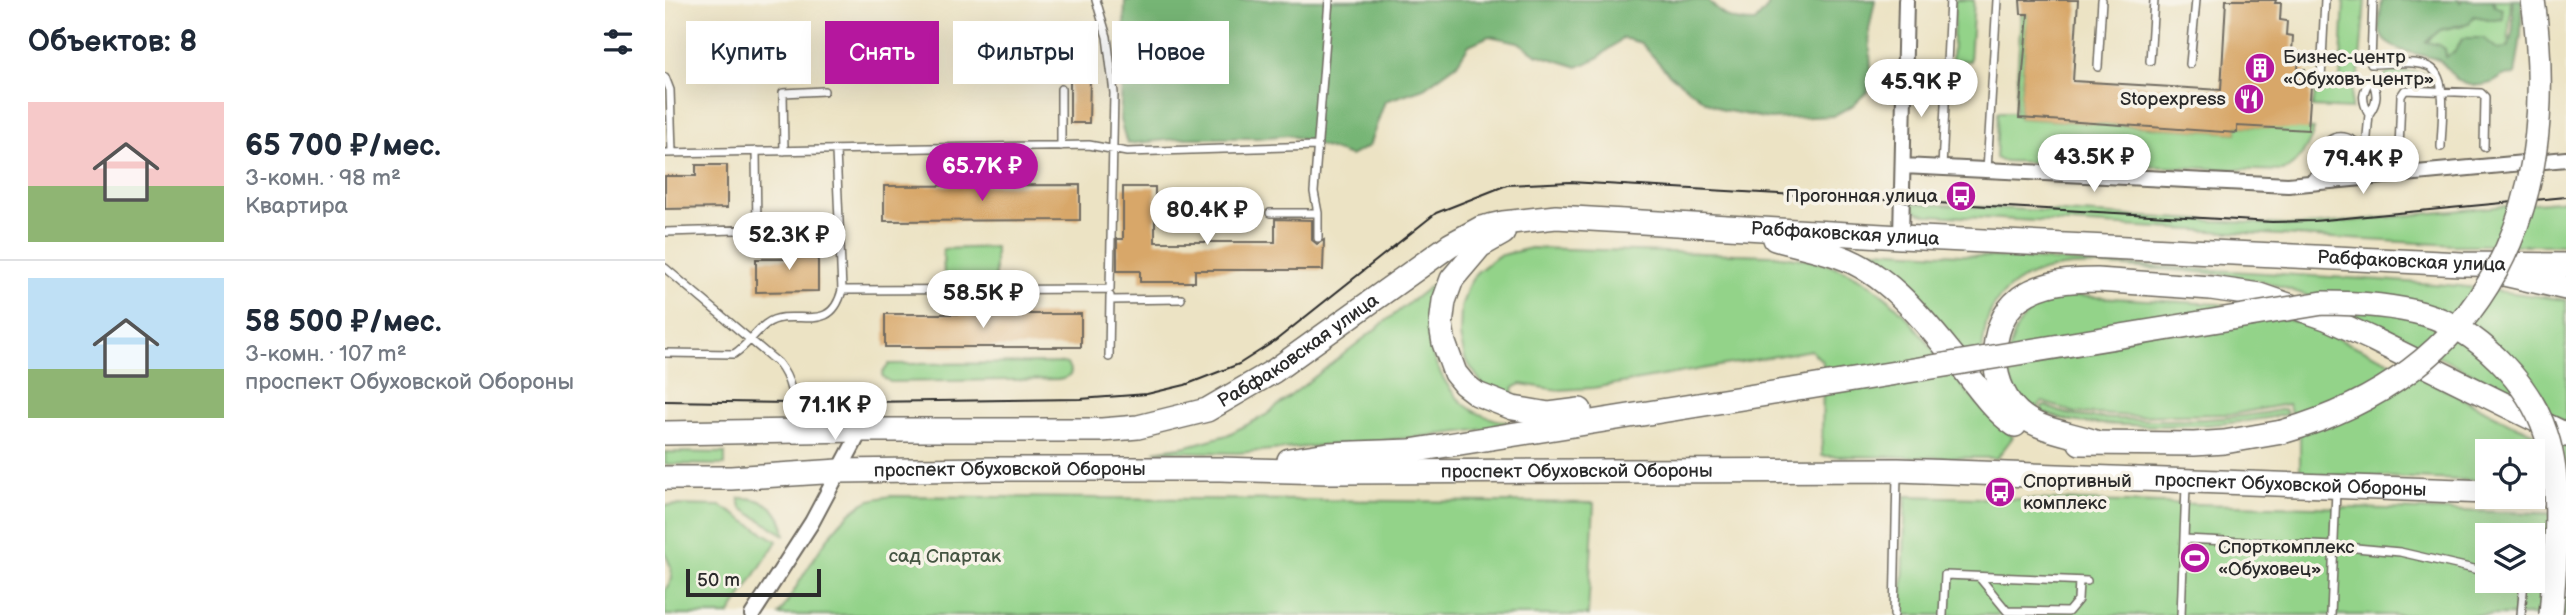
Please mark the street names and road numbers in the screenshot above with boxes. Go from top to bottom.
street label: Рабфаковская улица [1750,217,1940,250]
street label: Рабфаковская улица [2316,246,2506,276]
street label: Рабфаковская улица [1214,288,1383,413]
street label: проспект Обуховской Обороны [874,457,1146,482]
street label: проспект Обуховской Обороны [1441,459,1713,483]
street label: проспект Обуховской Обороны [2154,468,2427,501]

